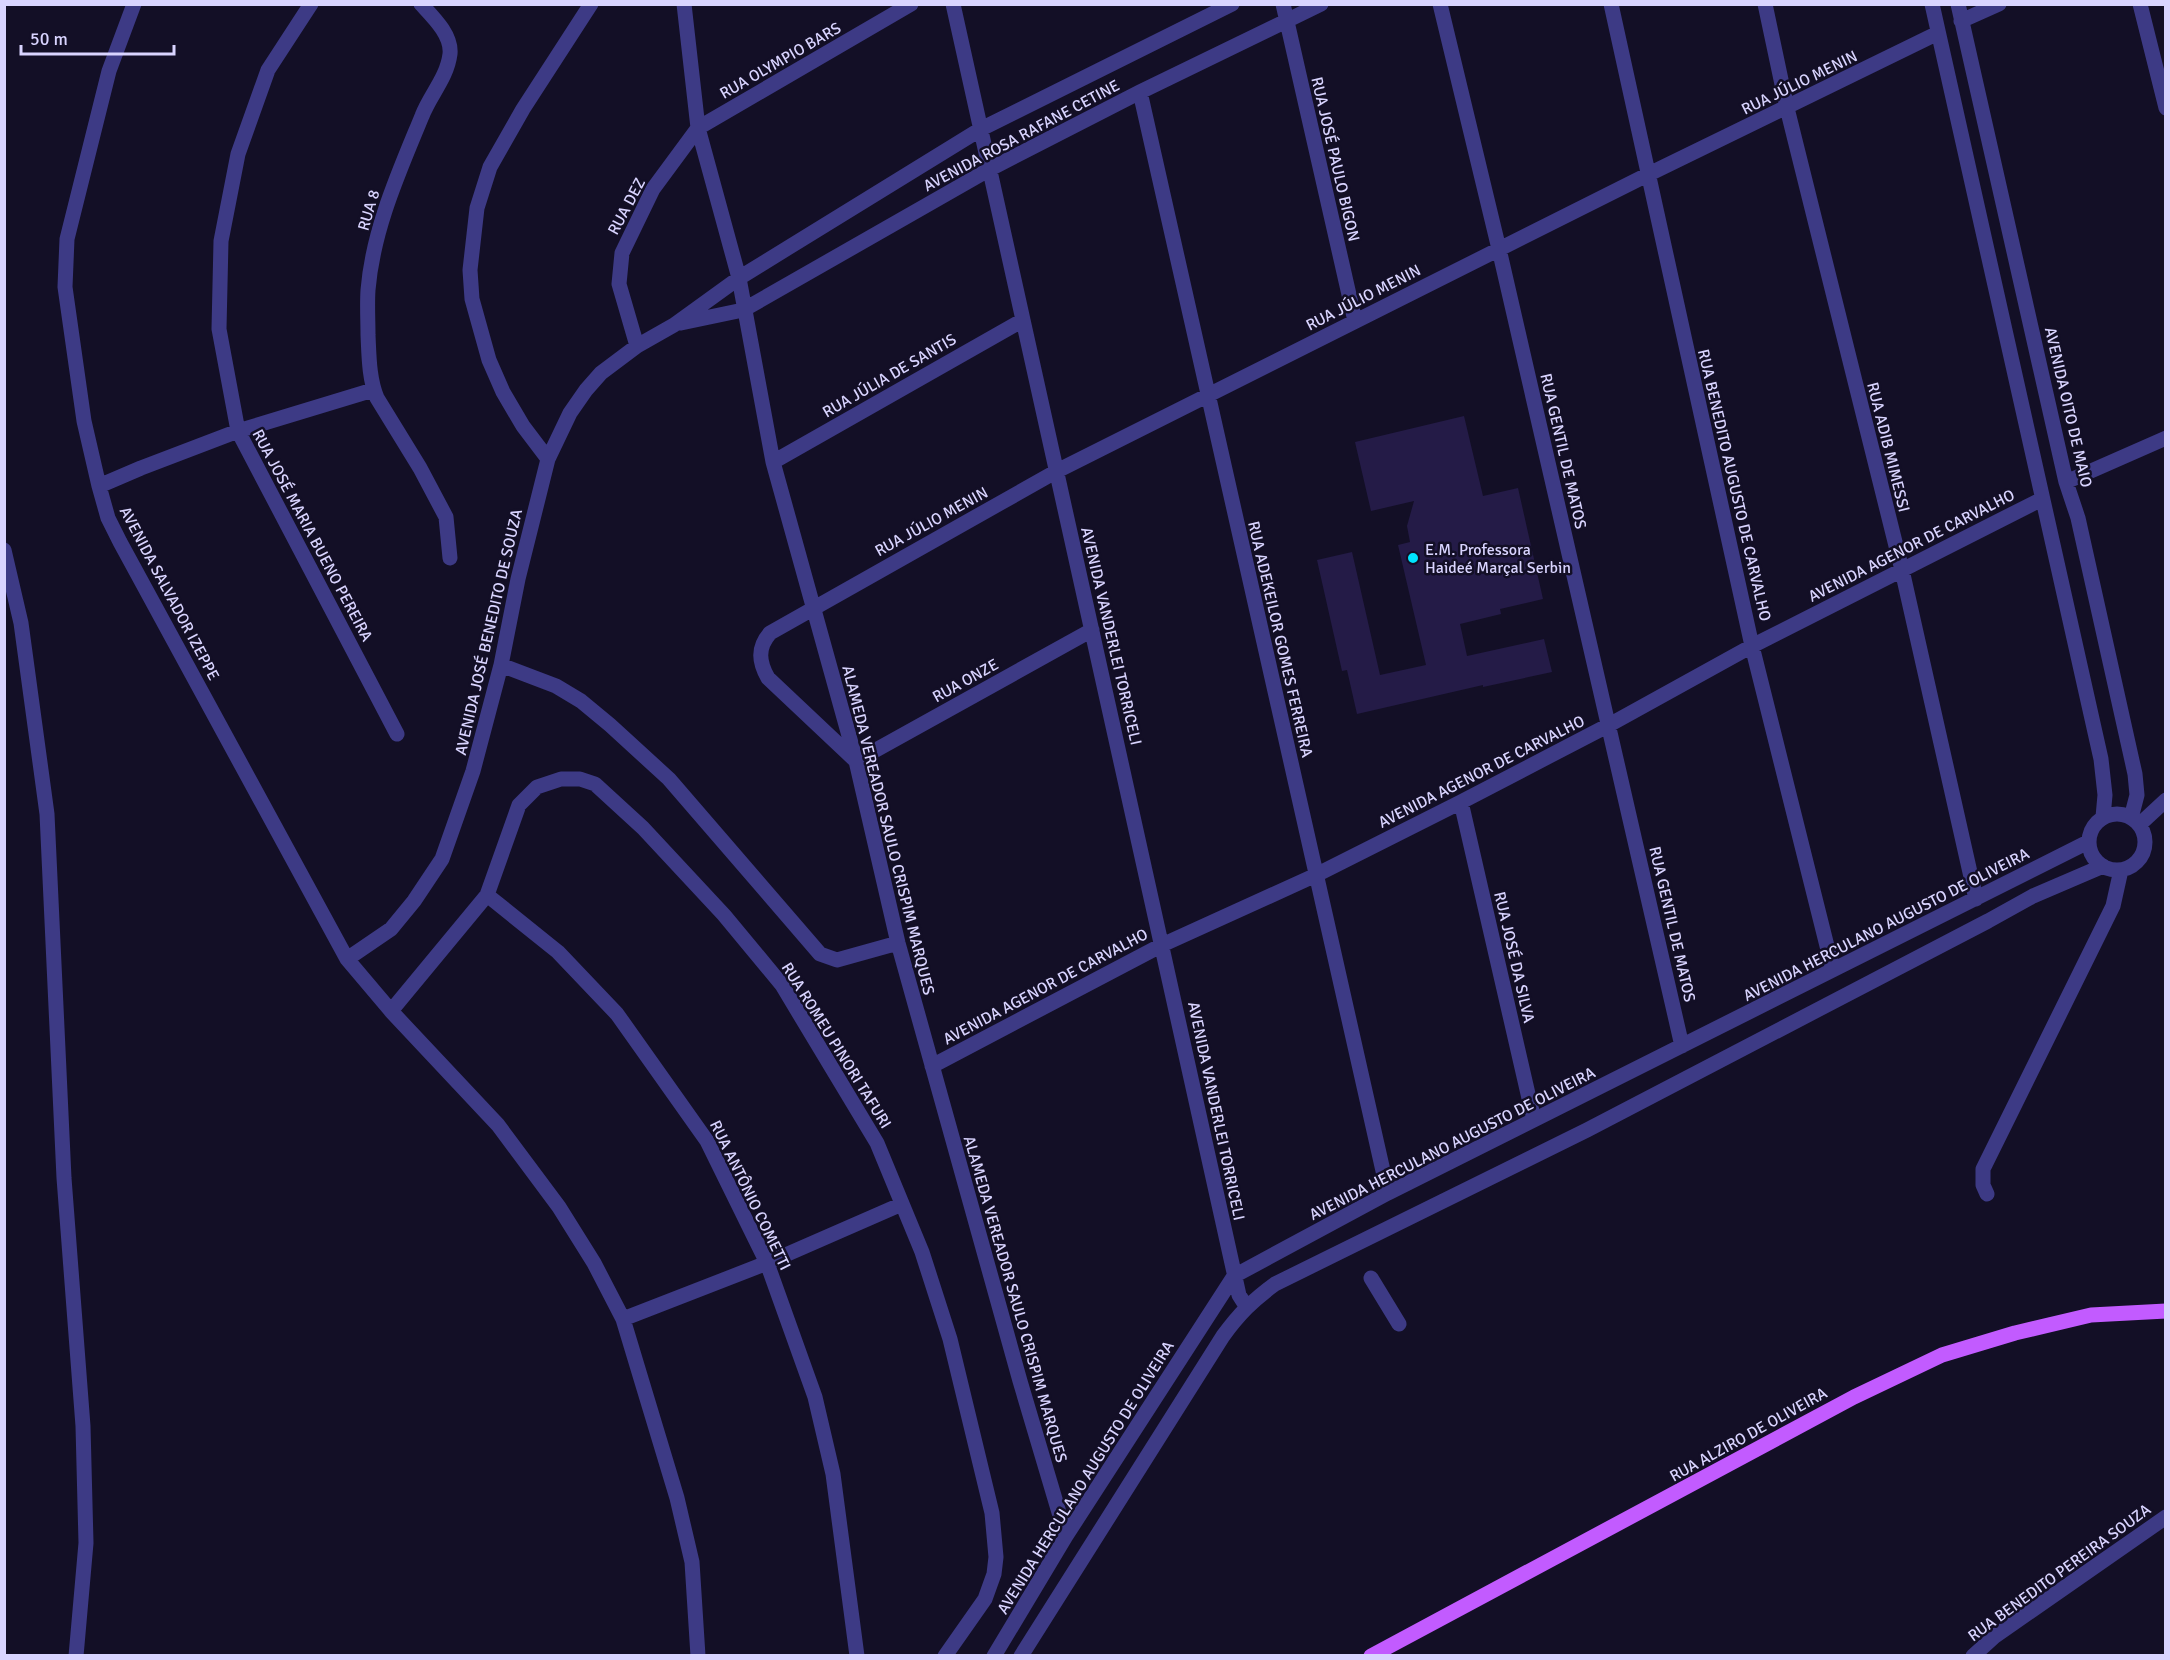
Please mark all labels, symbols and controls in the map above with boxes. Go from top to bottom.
scale bar [21,18,174,56]
street label: RUA OLYMPIO BARS [716,18,845,104]
text: 50 m [30,28,68,50]
street label: RUA JÚLIO MENIN [1738,46,1861,120]
street label: RUA JOSÉ PAULO BIGON [1306,75,1364,244]
street label: AVENIDA ROSA RAFANE CETINE [920,76,1123,196]
street label: RUA DEZ [604,175,650,238]
street label: RUA 8 [354,187,384,233]
street label: RUA JÚLIO MENIN [1303,260,1424,335]
street label: AVENIDA OITO DE MAIO [2040,325,2096,489]
street label: RUA JÚLIA DE SANTIS [819,329,960,422]
street label: RUA BENEDITO AUGUSTO DE CARVALHO [1693,347,1775,623]
street label: RUA GENTIL DE MATOS [1535,371,1591,531]
street label: RUA ADIB MIMESSI [1862,380,1914,514]
street label: RUA JOSÉ MARIA BUENO PEREIRA [247,426,377,645]
street label: RUA JÚLIO MENIN [871,483,992,561]
street label: AVENIDA AGENOR DE CARVALHO [1805,485,2018,607]
street label: AVENIDA SALVADOR IZEPPE [115,503,223,684]
street label: AVENIDA JOSÉ BENEDITO DE SOUZA [451,507,527,757]
street label: RUA ADEKEILOR GOMES FERREIRA [1243,519,1317,760]
street label: AVENIDA VANDERLEI TORRICELI [1076,525,1146,747]
place label: E.M. Professora Haideé Marçal Serbin [1425,540,1571,578]
marker: E.M. Professora Haideé Marçal Serbin [1406,551,1420,565]
street label: RUA ONZE [929,655,1002,707]
street label: ALAMEDA VEREADOR SAULO CRISPIM MARQUES [837,663,939,997]
street label: AVENIDA AGENOR DE CARVALHO [1375,711,1588,833]
street label: RUA GENTIL DE MATOS [1644,844,1700,1004]
street label: AVENIDA HERCULANO AUGUSTO DE OLIVEIRA [1740,844,2033,1006]
street label: RUA JOSÉ DA SILVA [1489,890,1539,1025]
street label: AVENIDA AGENOR DE CARVALHO [940,924,1151,1049]
street label: RUA ROMEU PINORI TAFURI [777,959,896,1132]
street label: AVENIDA VANDERLEI TORRICELI [1183,1000,1249,1222]
street label: AVENIDA HERCULANO AUGUSTO DE OLIVEIRA [1306,1063,1599,1225]
street label: RUA ANTÔNIO COMETTI [705,1117,795,1274]
street label: ALAMEDA VEREADOR SAULO CRISPIM MARQUES [959,1134,1071,1465]
street label: AVENIDA HERCULANO AUGUSTO DE OLIVEIRA [993,1337,1179,1618]
street label: RUA ALZIRO DE OLIVEIRA [1666,1383,1831,1486]
street label: RUA BENEDITO PEREIRA SOUZA [1964,1500,2155,1646]

